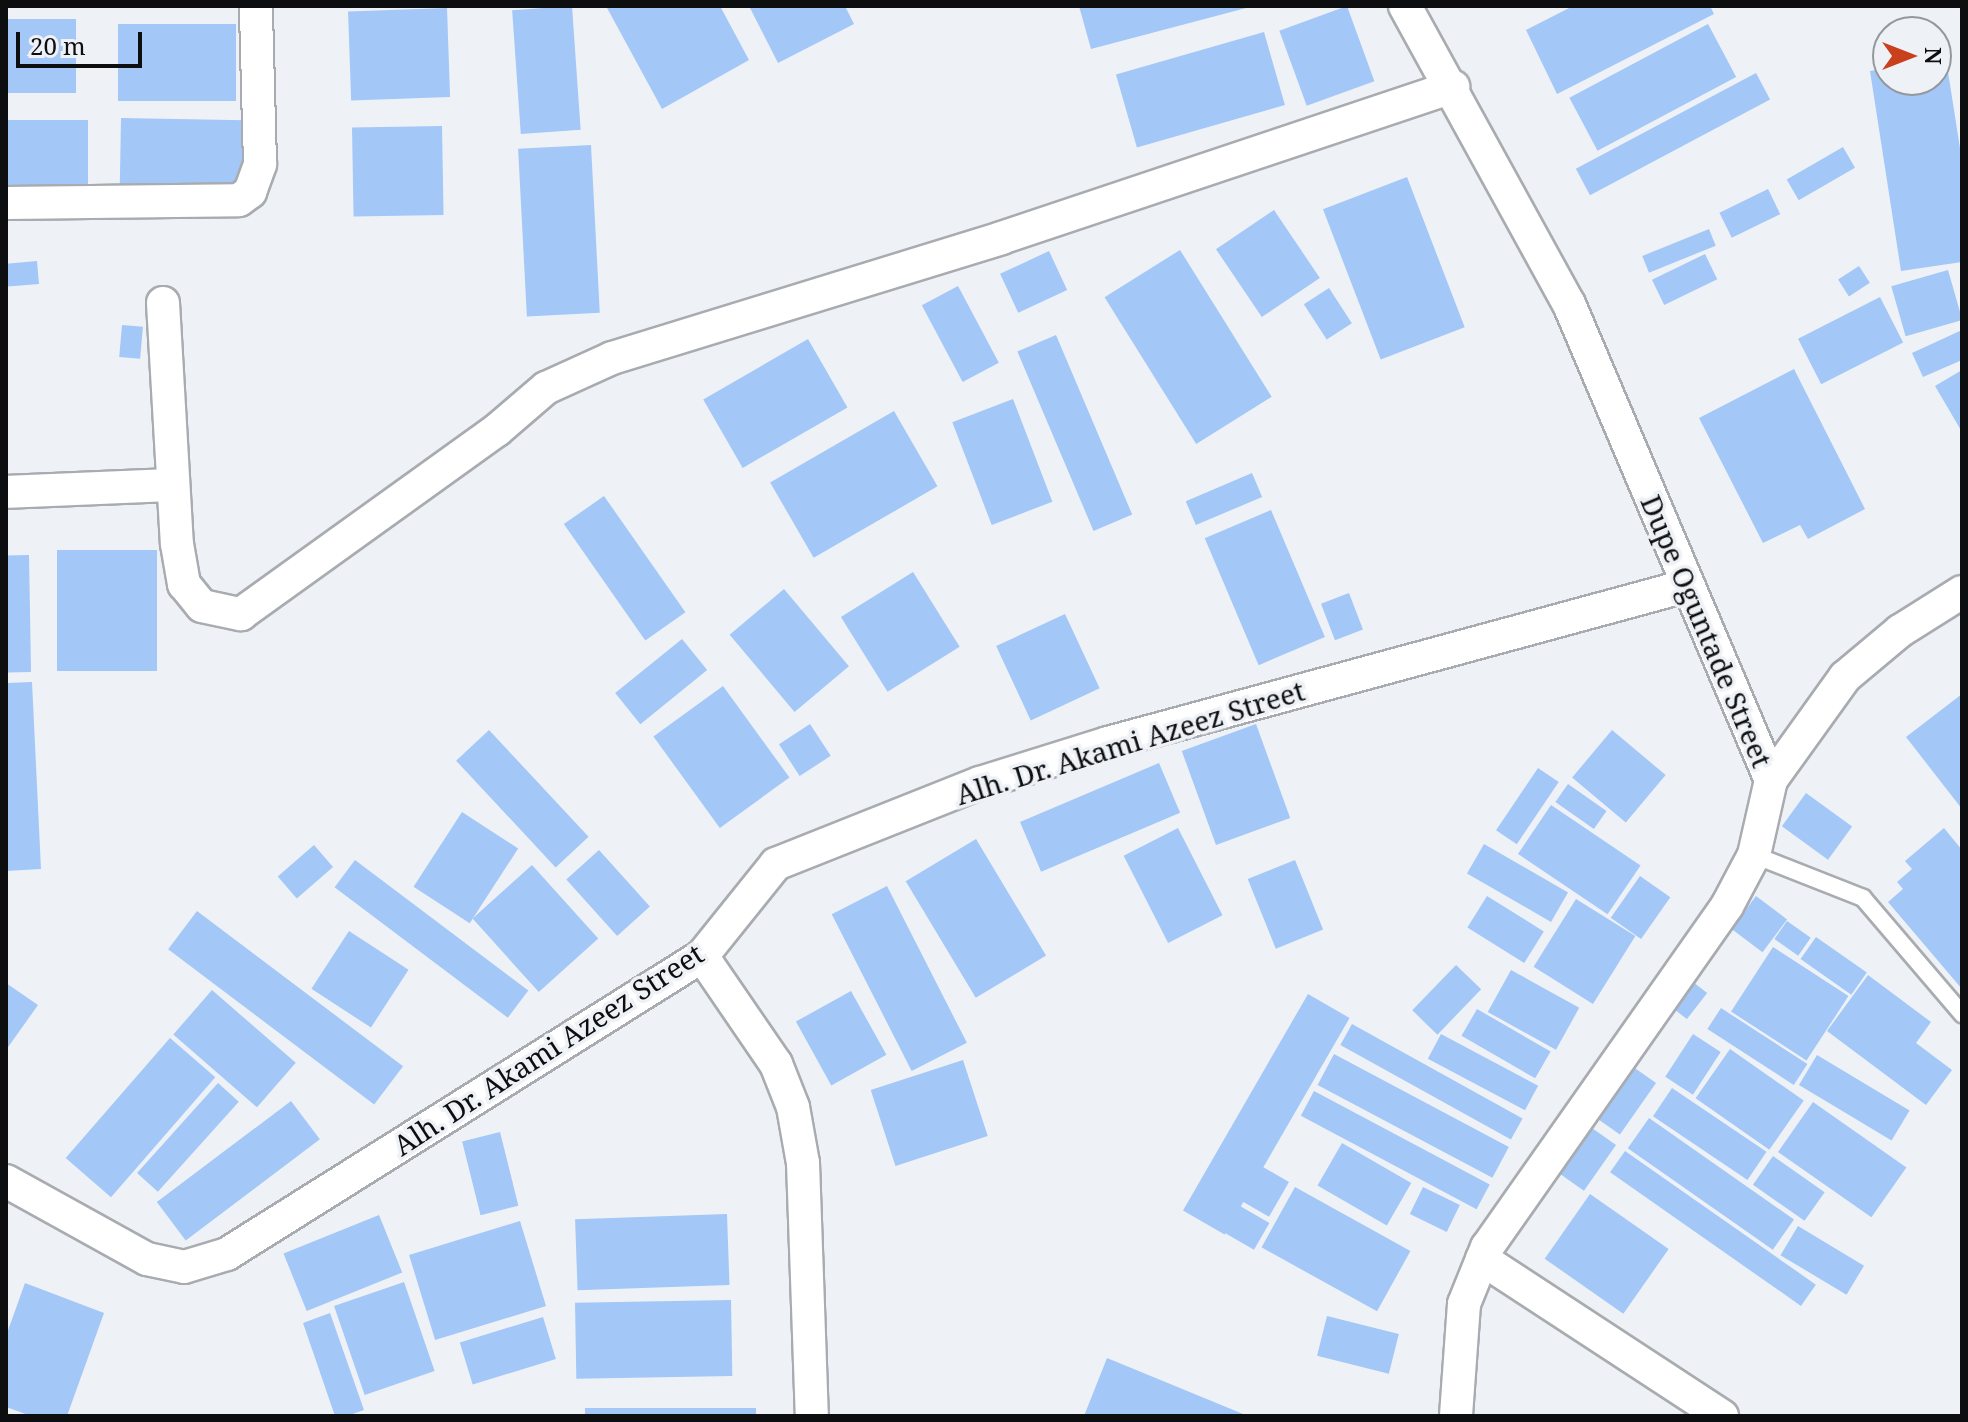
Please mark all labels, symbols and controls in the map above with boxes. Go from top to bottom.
scale bar [20,16,146,66]
north arrow [1872,16,1952,96]
text: 20 m [30,29,86,62]
text: N [1919,47,1949,65]
street label: Dupe Oguntade Street [1634,490,1780,772]
street label: Alh. Dr. Akami Azeez Street [952,673,1308,811]
street label: Alh. Dr. Akami Azeez Street [387,936,709,1162]

